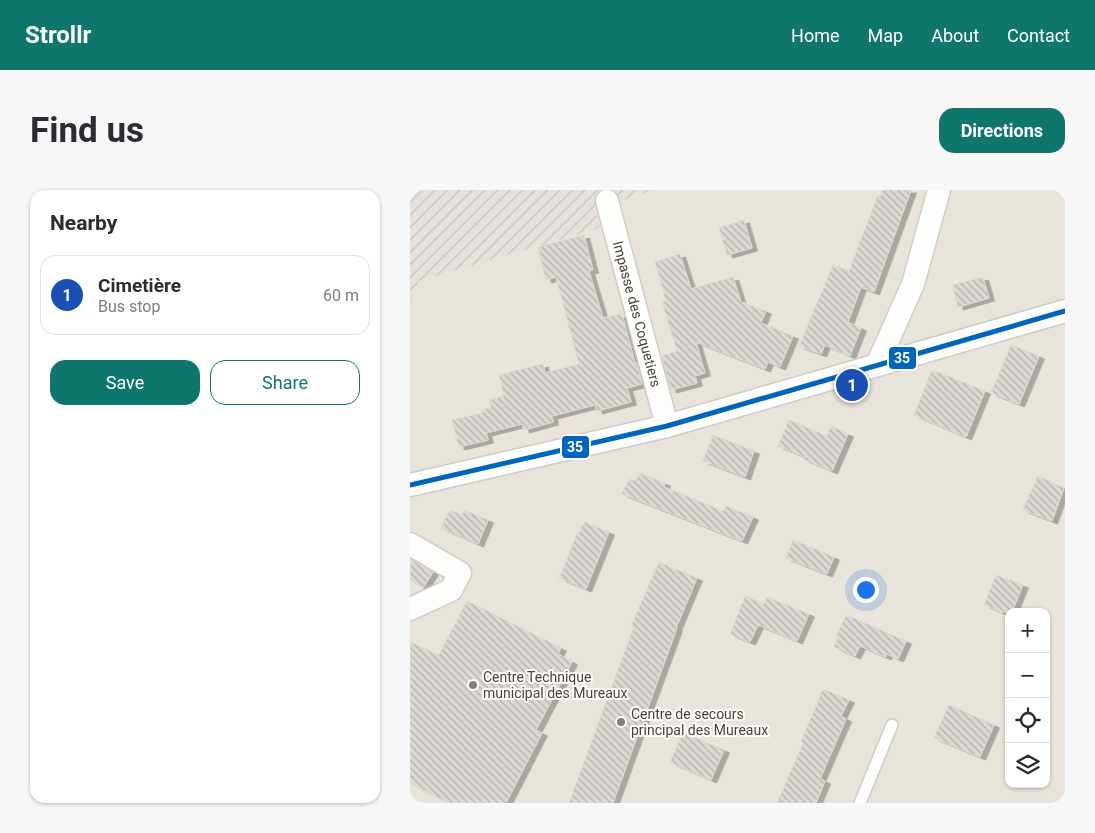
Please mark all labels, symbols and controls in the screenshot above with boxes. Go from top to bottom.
text: Strollr [25,21,91,49]
text: Home [791,25,840,46]
text: Map [868,25,903,46]
text: About [931,25,979,46]
text: Contact [1007,25,1070,46]
button: Directions [939,108,1065,153]
text: Find us [30,110,144,151]
text: Nearby [50,211,117,235]
street label: Impasse des Coquetiers [610,239,664,389]
text: Cimetière [98,274,181,297]
text: 1 [62,286,72,305]
text: 60 m [323,286,359,305]
text: Bus stop [98,297,160,316]
line badge: 35 [888,346,917,370]
text: 35 [894,350,910,366]
button: Save [50,360,200,405]
button: Share [210,360,360,405]
pin: 1 [836,366,868,404]
line badge: 35 [561,435,590,459]
text: 35 [567,439,583,455]
your location [853,577,879,603]
map controls [1005,608,1050,788]
button: + [1005,608,1050,653]
button: − [1005,653,1050,698]
place label: Centre Technique municipal des Mureaux [483,669,628,701]
marker: Centre Technique municipal des Mureaux [467,679,479,691]
button: locate [1005,698,1050,743]
place label: Centre de secours principal des Mureaux [631,706,768,738]
marker: Centre de secours principal des Mureaux [615,716,627,728]
button: layers [1005,743,1050,788]

